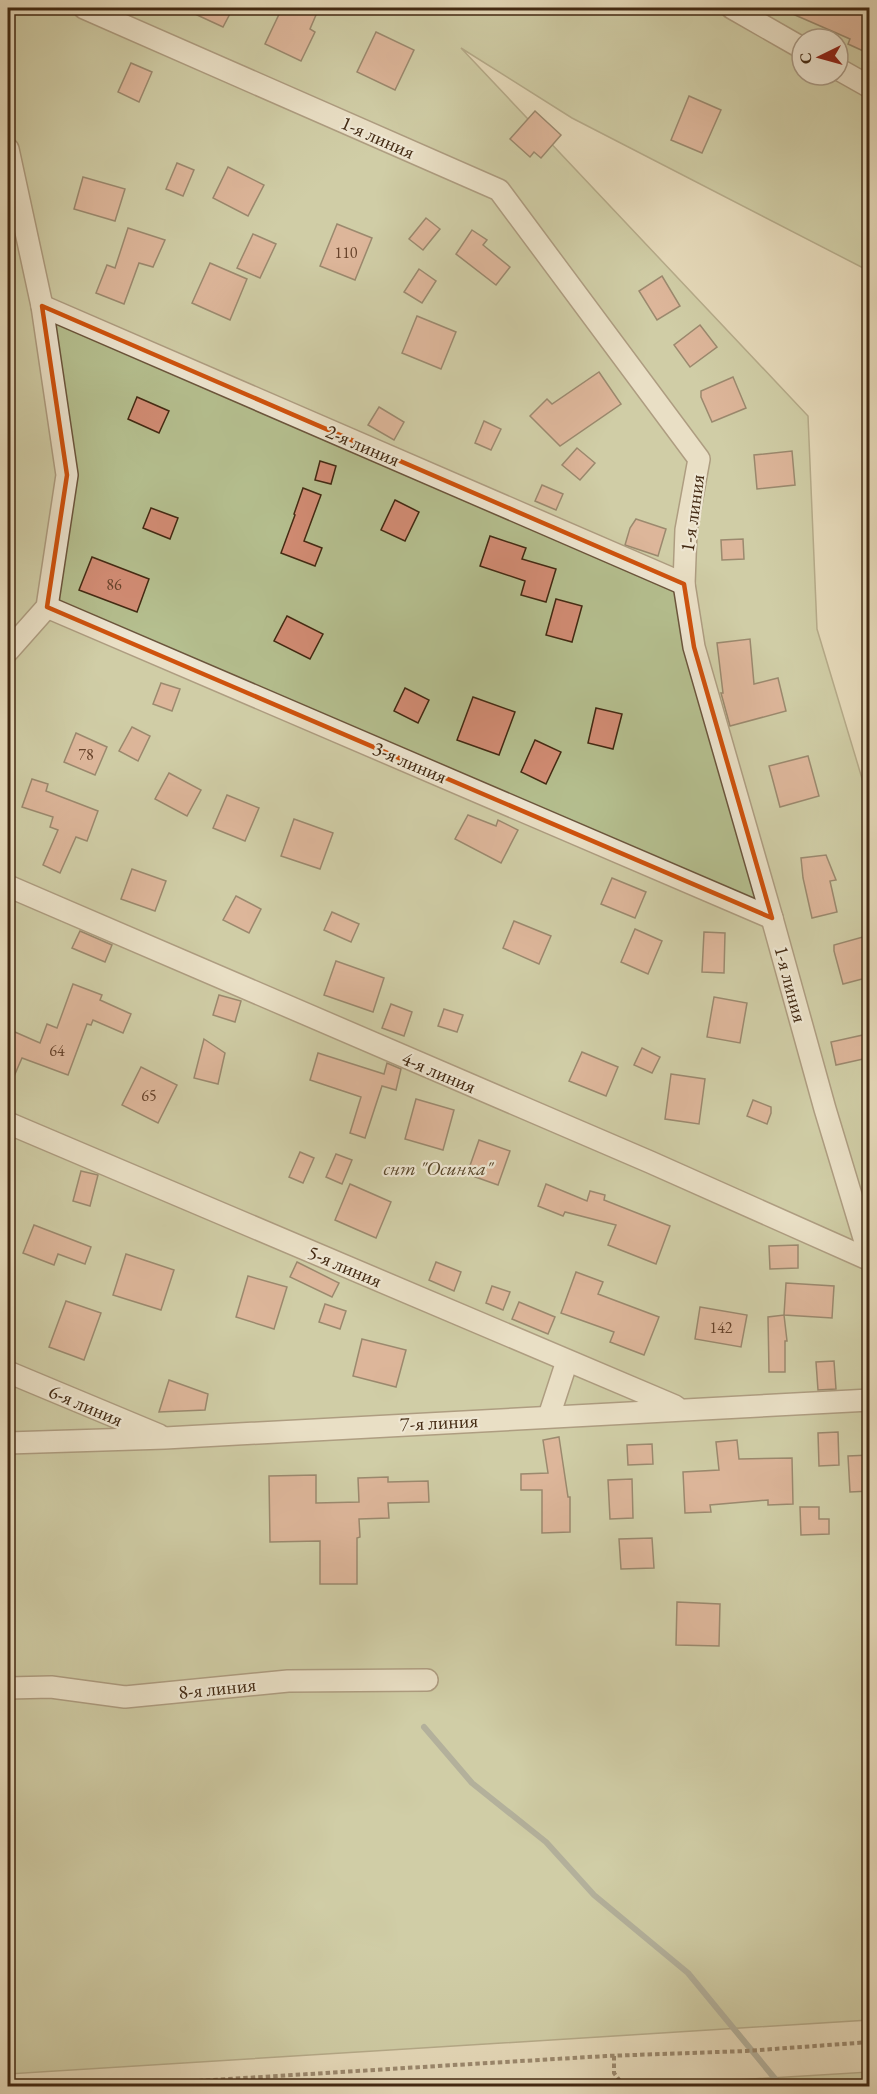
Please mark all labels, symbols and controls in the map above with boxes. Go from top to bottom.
north arrow [790,27,850,87]
text: С [795,52,817,65]
street label: 1-я линия [337,109,419,165]
house number: 110 [334,242,358,263]
street label: 2-я линия [322,418,404,472]
street label: 1-я линия [674,472,710,553]
house number: 86 [106,574,122,595]
street label: 3-я линия [369,735,451,789]
house number: 78 [78,744,94,765]
street label: 1-я линия [768,943,814,1025]
house number: 64 [49,1040,65,1061]
street label: 4-я линия [398,1045,480,1099]
house number: 65 [141,1085,157,1106]
park label: снт "Осинка" [383,1155,495,1181]
street label: 5-я линия [304,1239,386,1293]
house number: 142 [709,1317,733,1338]
street label: 6-я линия [45,1378,127,1432]
street label: 7-я линия [399,1407,479,1437]
street label: 8-я линия [177,1671,257,1705]

